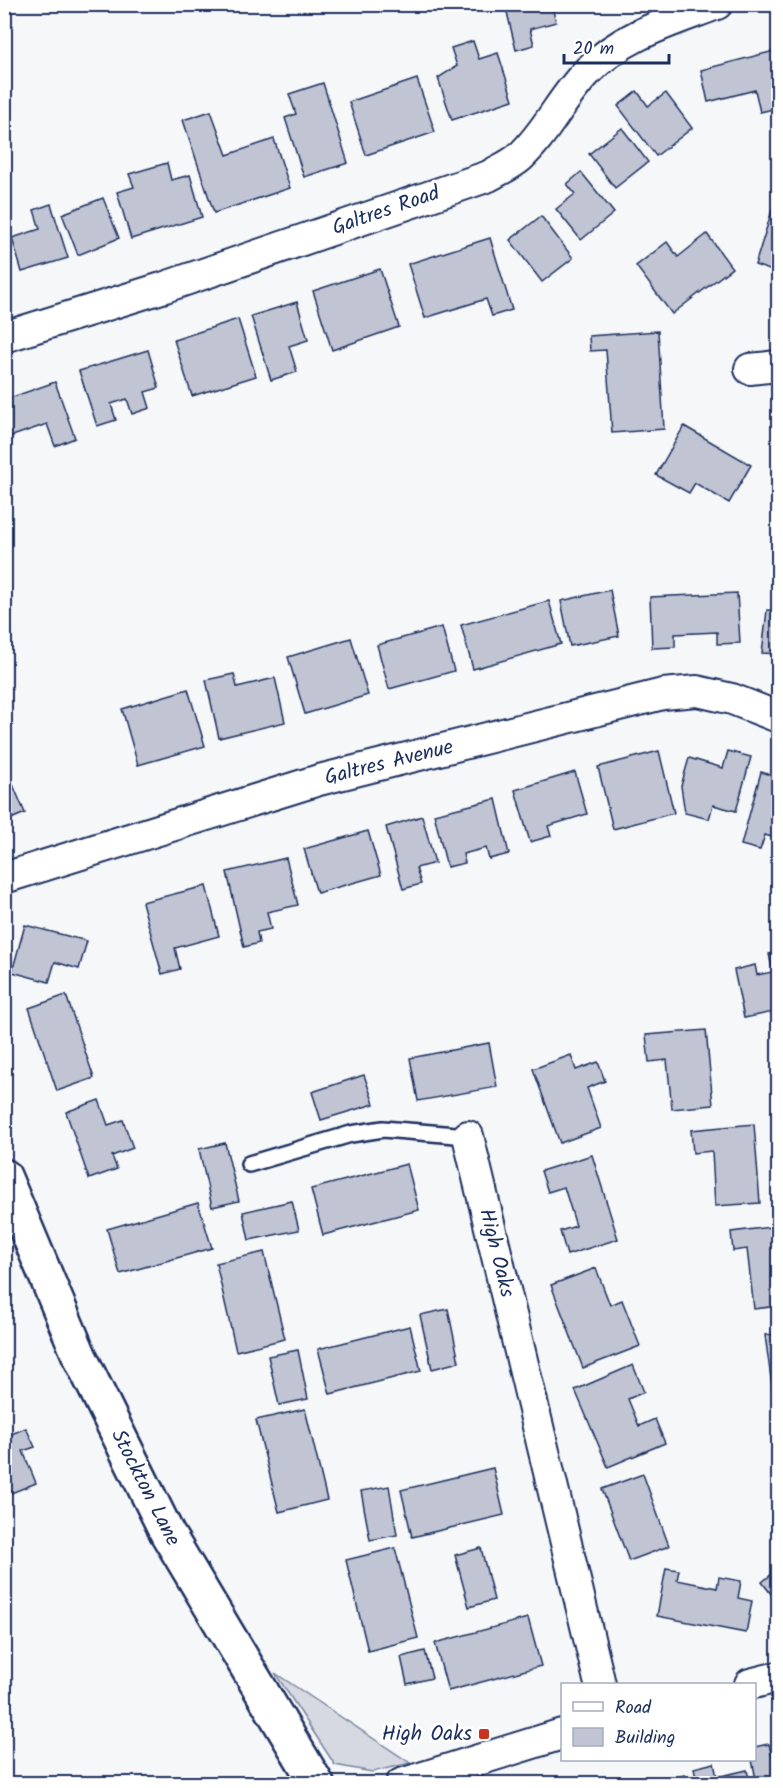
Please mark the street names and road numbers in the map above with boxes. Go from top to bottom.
street label: Galtres Road [328,177,445,245]
street label: Galtres Avenue [321,731,457,795]
street label: High Oaks [469,1205,523,1301]
street label: Stockton Lane [101,1424,189,1553]

